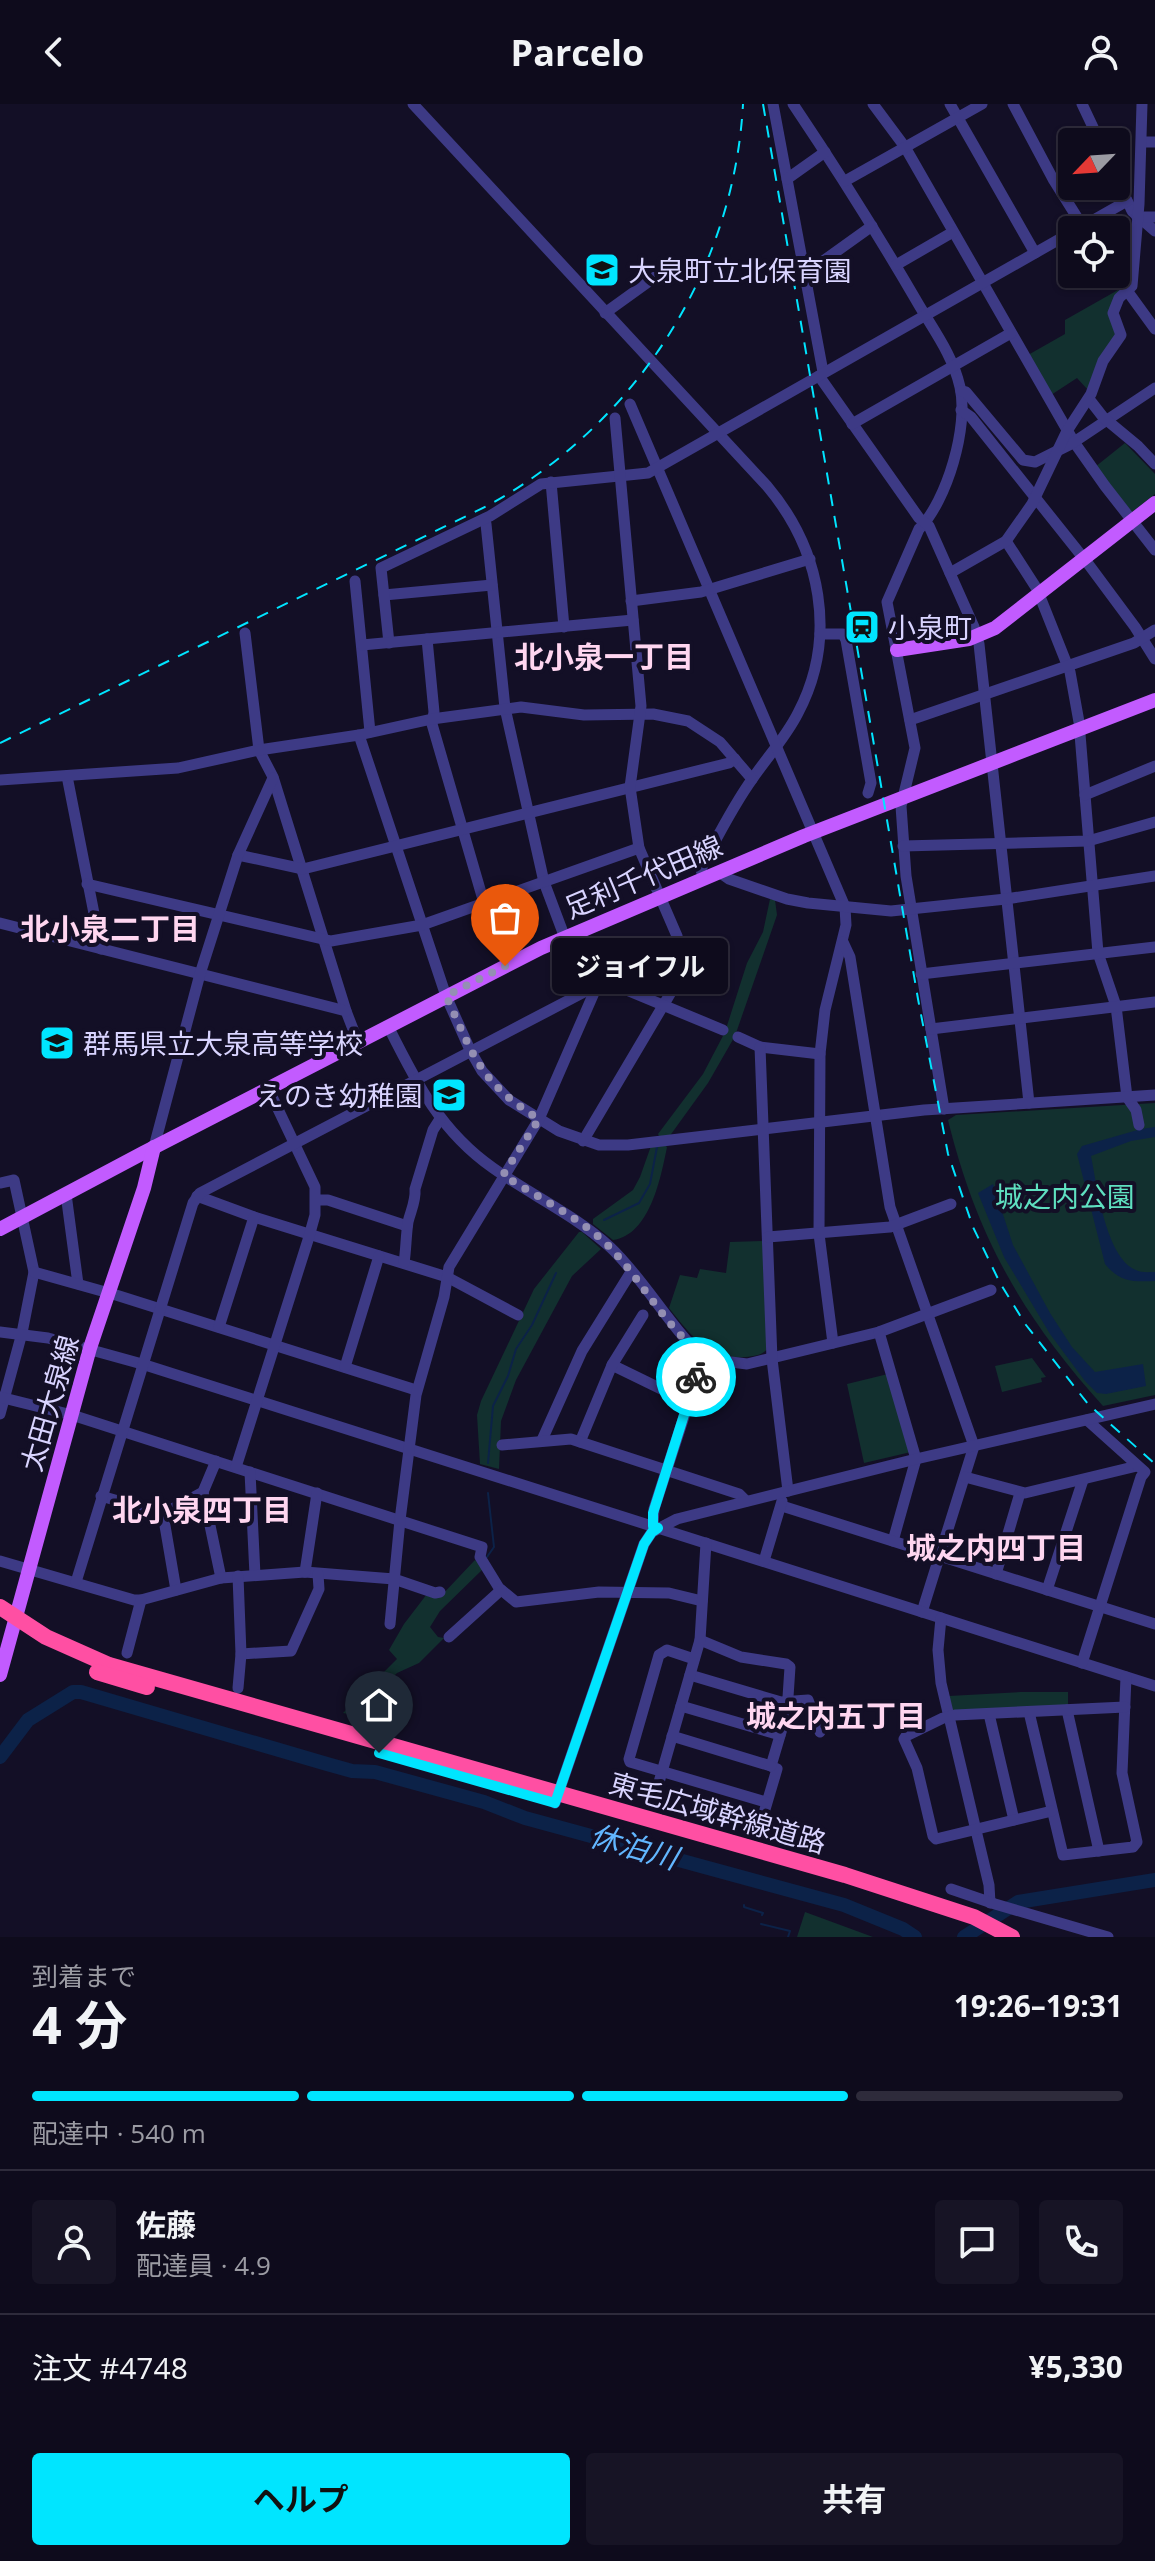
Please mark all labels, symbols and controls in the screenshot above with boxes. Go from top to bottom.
text: Parcelo [511,28,644,77]
icon: back [32,30,76,74]
icon: person [1079,30,1123,74]
north arrow [1058,128,1130,200]
map controls [1058,128,1130,288]
button: locate [1058,216,1130,288]
school or university icon: 大泉町立北保育園 [583,251,621,289]
place label: 大泉町立北保育園 [628,251,852,289]
station icon: 小泉町 [843,608,881,646]
place label: 小泉町 [888,608,972,646]
district label: 北小泉一丁目 [514,636,694,677]
street label: 足利千代田線 [558,826,728,926]
pin [471,884,539,966]
icon: bag [483,896,527,940]
district label: 北小泉二丁目 [20,908,200,949]
callout: ジョイフル [553,938,729,994]
text: ジョイフル [575,948,705,984]
school or university icon: 群馬県立大泉高等学校 [38,1024,76,1062]
place label: 群馬県立大泉高等学校 [83,1024,363,1062]
place label: えのき幼稚園 [256,1076,423,1114]
school or university icon: えのき幼稚園 [430,1076,468,1114]
park label: 城之内公園 [995,1177,1135,1215]
street label: 太田大泉線 [11,1330,87,1476]
courier [656,1337,736,1417]
icon: bike [674,1355,718,1399]
district label: 北小泉四丁目 [112,1489,292,1530]
district label: 城之内四丁目 [906,1527,1086,1568]
pin [345,1671,413,1753]
icon: home [357,1683,401,1727]
district label: 城之内五丁目 [746,1695,926,1736]
street label: 東毛広域幹線道路 [605,1763,831,1861]
water label: 休泊川 [585,1814,686,1879]
text: 到着まで [32,1958,136,1994]
text: 19:26–19:31 [954,1985,1123,2026]
text: 4 分 [32,1988,127,2059]
text: 配達中 · 540 m [32,2115,206,2151]
button: person [32,2200,116,2284]
button: chat [935,2200,1019,2284]
button: phone [1039,2200,1123,2284]
text: 佐藤 [136,2204,196,2245]
text: 配達員 · 4.9 [136,2247,271,2283]
text: ¥5,330 [1029,2346,1123,2387]
text: 注文 #4748 [32,2347,188,2388]
button: ヘルプ [32,2453,570,2545]
button: 共有 [586,2453,1123,2545]

